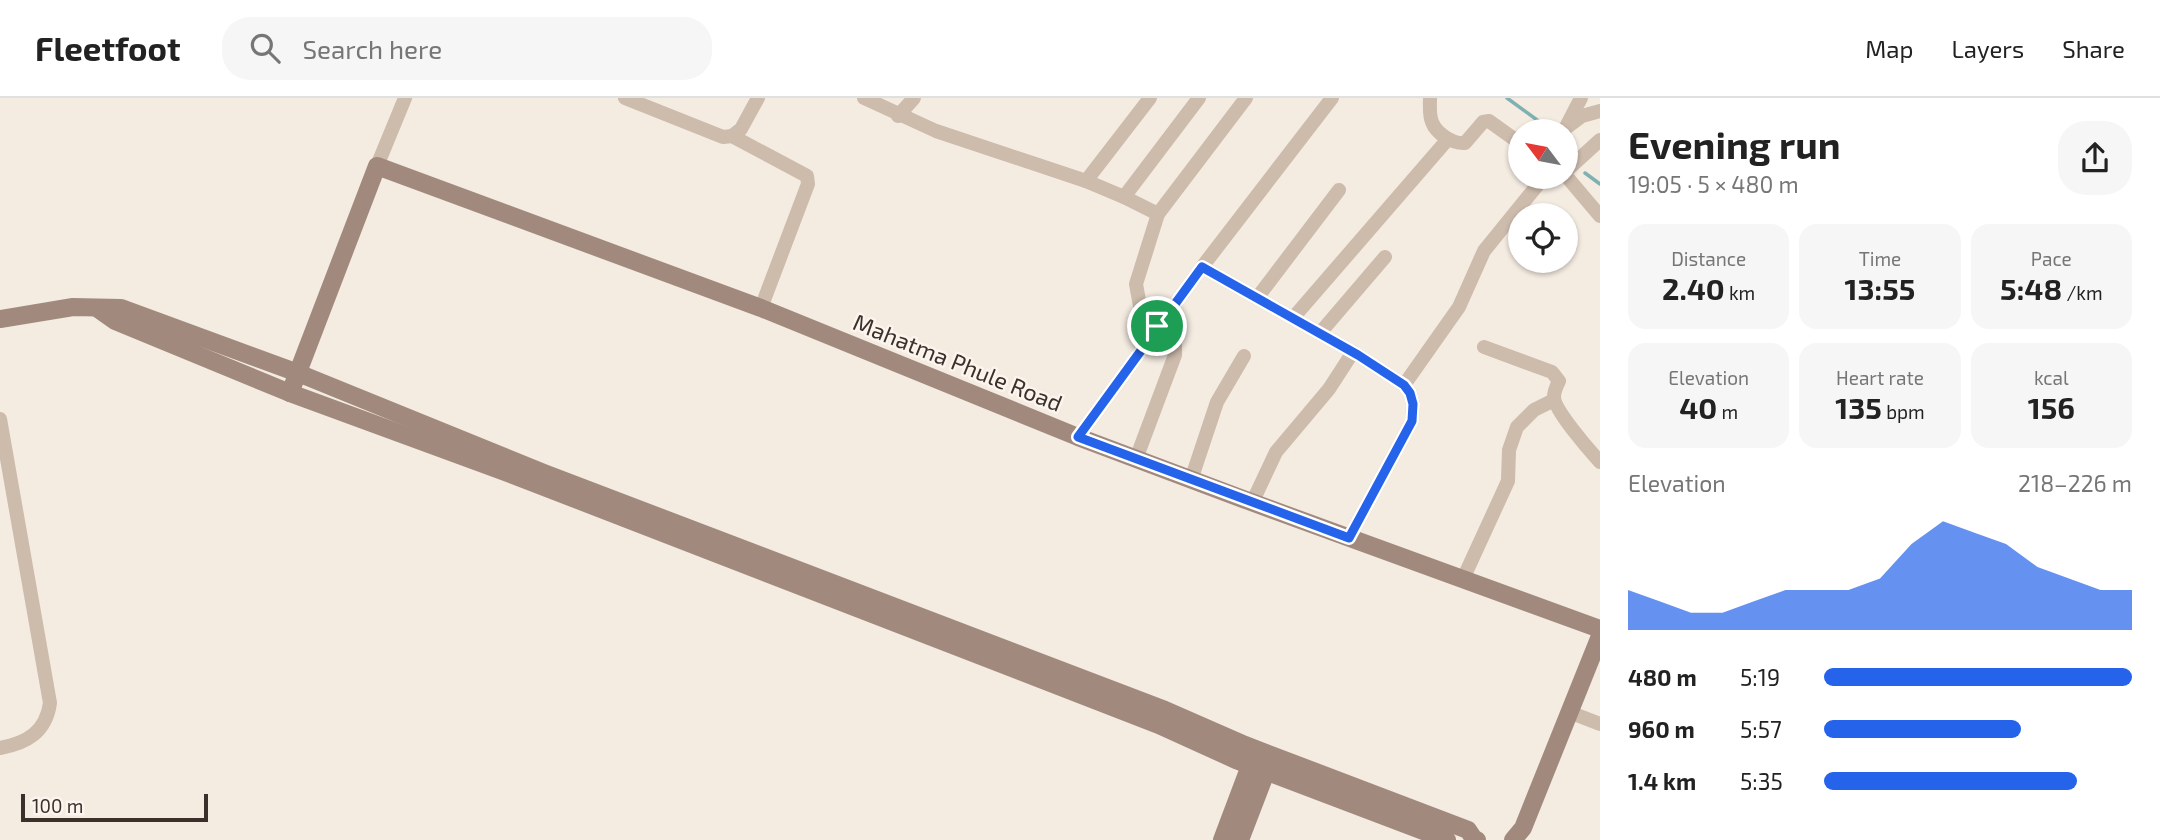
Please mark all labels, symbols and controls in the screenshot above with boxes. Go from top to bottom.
search box [222,17,712,80]
text: Fleetfoot [35,28,180,68]
icon: search [246,29,284,67]
text: Search here [302,33,442,64]
text: Map [1865,34,1913,63]
text: Layers [1951,34,2024,63]
text: Share [2062,34,2125,63]
north arrow [1508,119,1578,189]
map controls [1508,119,1578,273]
text: Evening run [1628,121,1841,167]
button: share [2058,121,2132,195]
text: 19:05 · 5 × 480 m [1628,170,1799,198]
button: locate [1508,203,1578,273]
text: Distance [1671,247,1746,270]
text: Time [1859,247,1901,270]
text: Pace [2031,247,2072,270]
text: 2.40 [1662,270,1725,306]
text: 13:55 [1845,270,1915,306]
text: 5:48 [2000,270,2062,306]
text: km [1725,281,1755,304]
text: /km [2062,281,2103,304]
pin [1127,296,1187,356]
street label: Mahatma Phule Road [849,307,1067,417]
icon: arrive [1138,307,1176,345]
text: Elevation [1668,366,1749,389]
text: Heart rate [1836,366,1924,389]
text: kcal [2034,366,2069,389]
text: 40 [1679,389,1717,425]
text: 135 [1835,389,1882,425]
text: 156 [2028,389,2075,425]
text: m [1717,400,1738,423]
text: bpm [1882,400,1925,423]
text: Elevation [1628,469,1726,497]
text: 218–226 m [2018,469,2132,497]
text: 480 m [1628,663,1697,691]
text: 5:19 [1740,663,1780,691]
text: 960 m [1628,715,1695,743]
text: 5:57 [1740,715,1782,743]
text: 1.4 km [1628,767,1696,795]
text: 5:35 [1740,767,1783,795]
scale bar [21,791,208,823]
text: 100 m [32,794,83,817]

